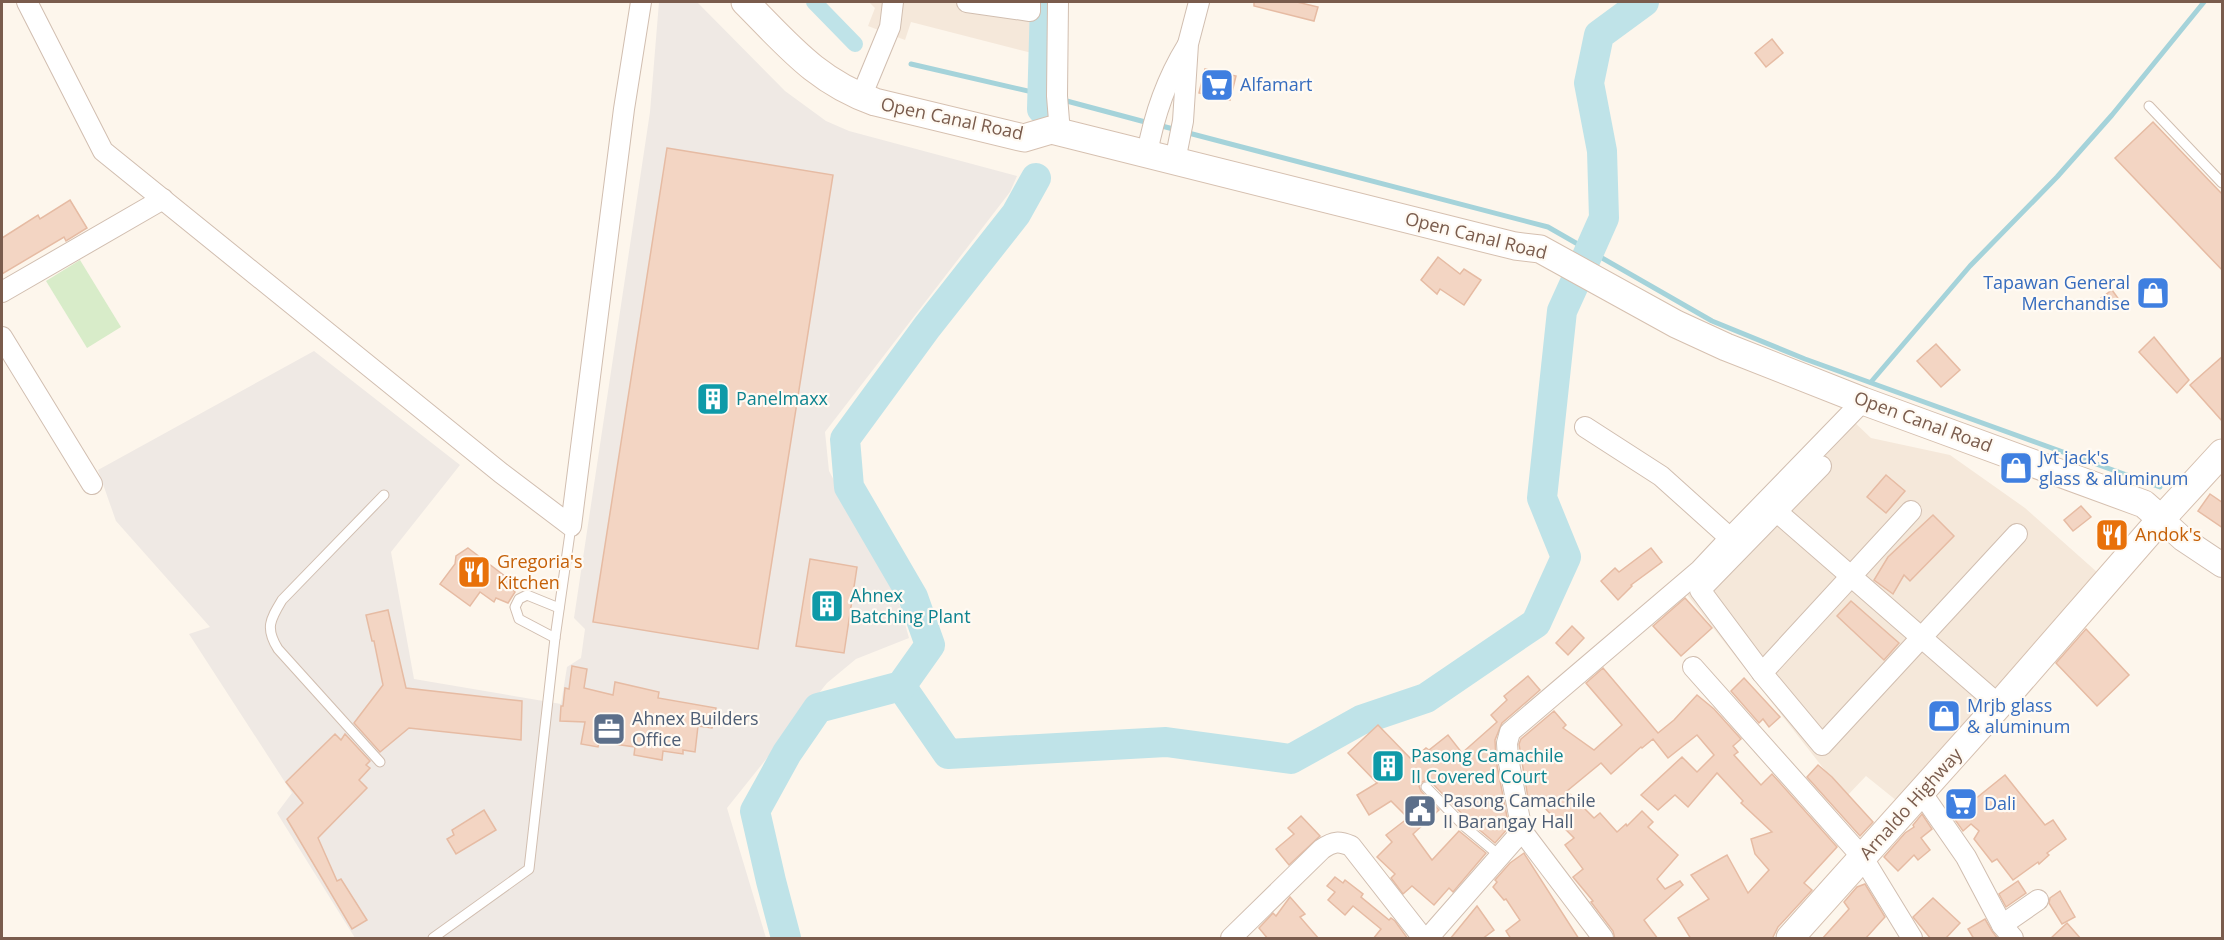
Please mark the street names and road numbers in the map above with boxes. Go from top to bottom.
street label: Open Canal Road [879,91,1026,145]
street label: Open Canal Road [1403,206,1550,264]
street label: Open Canal Road [1851,385,1996,457]
street label: Arnaldo Highway [1854,742,1967,864]

